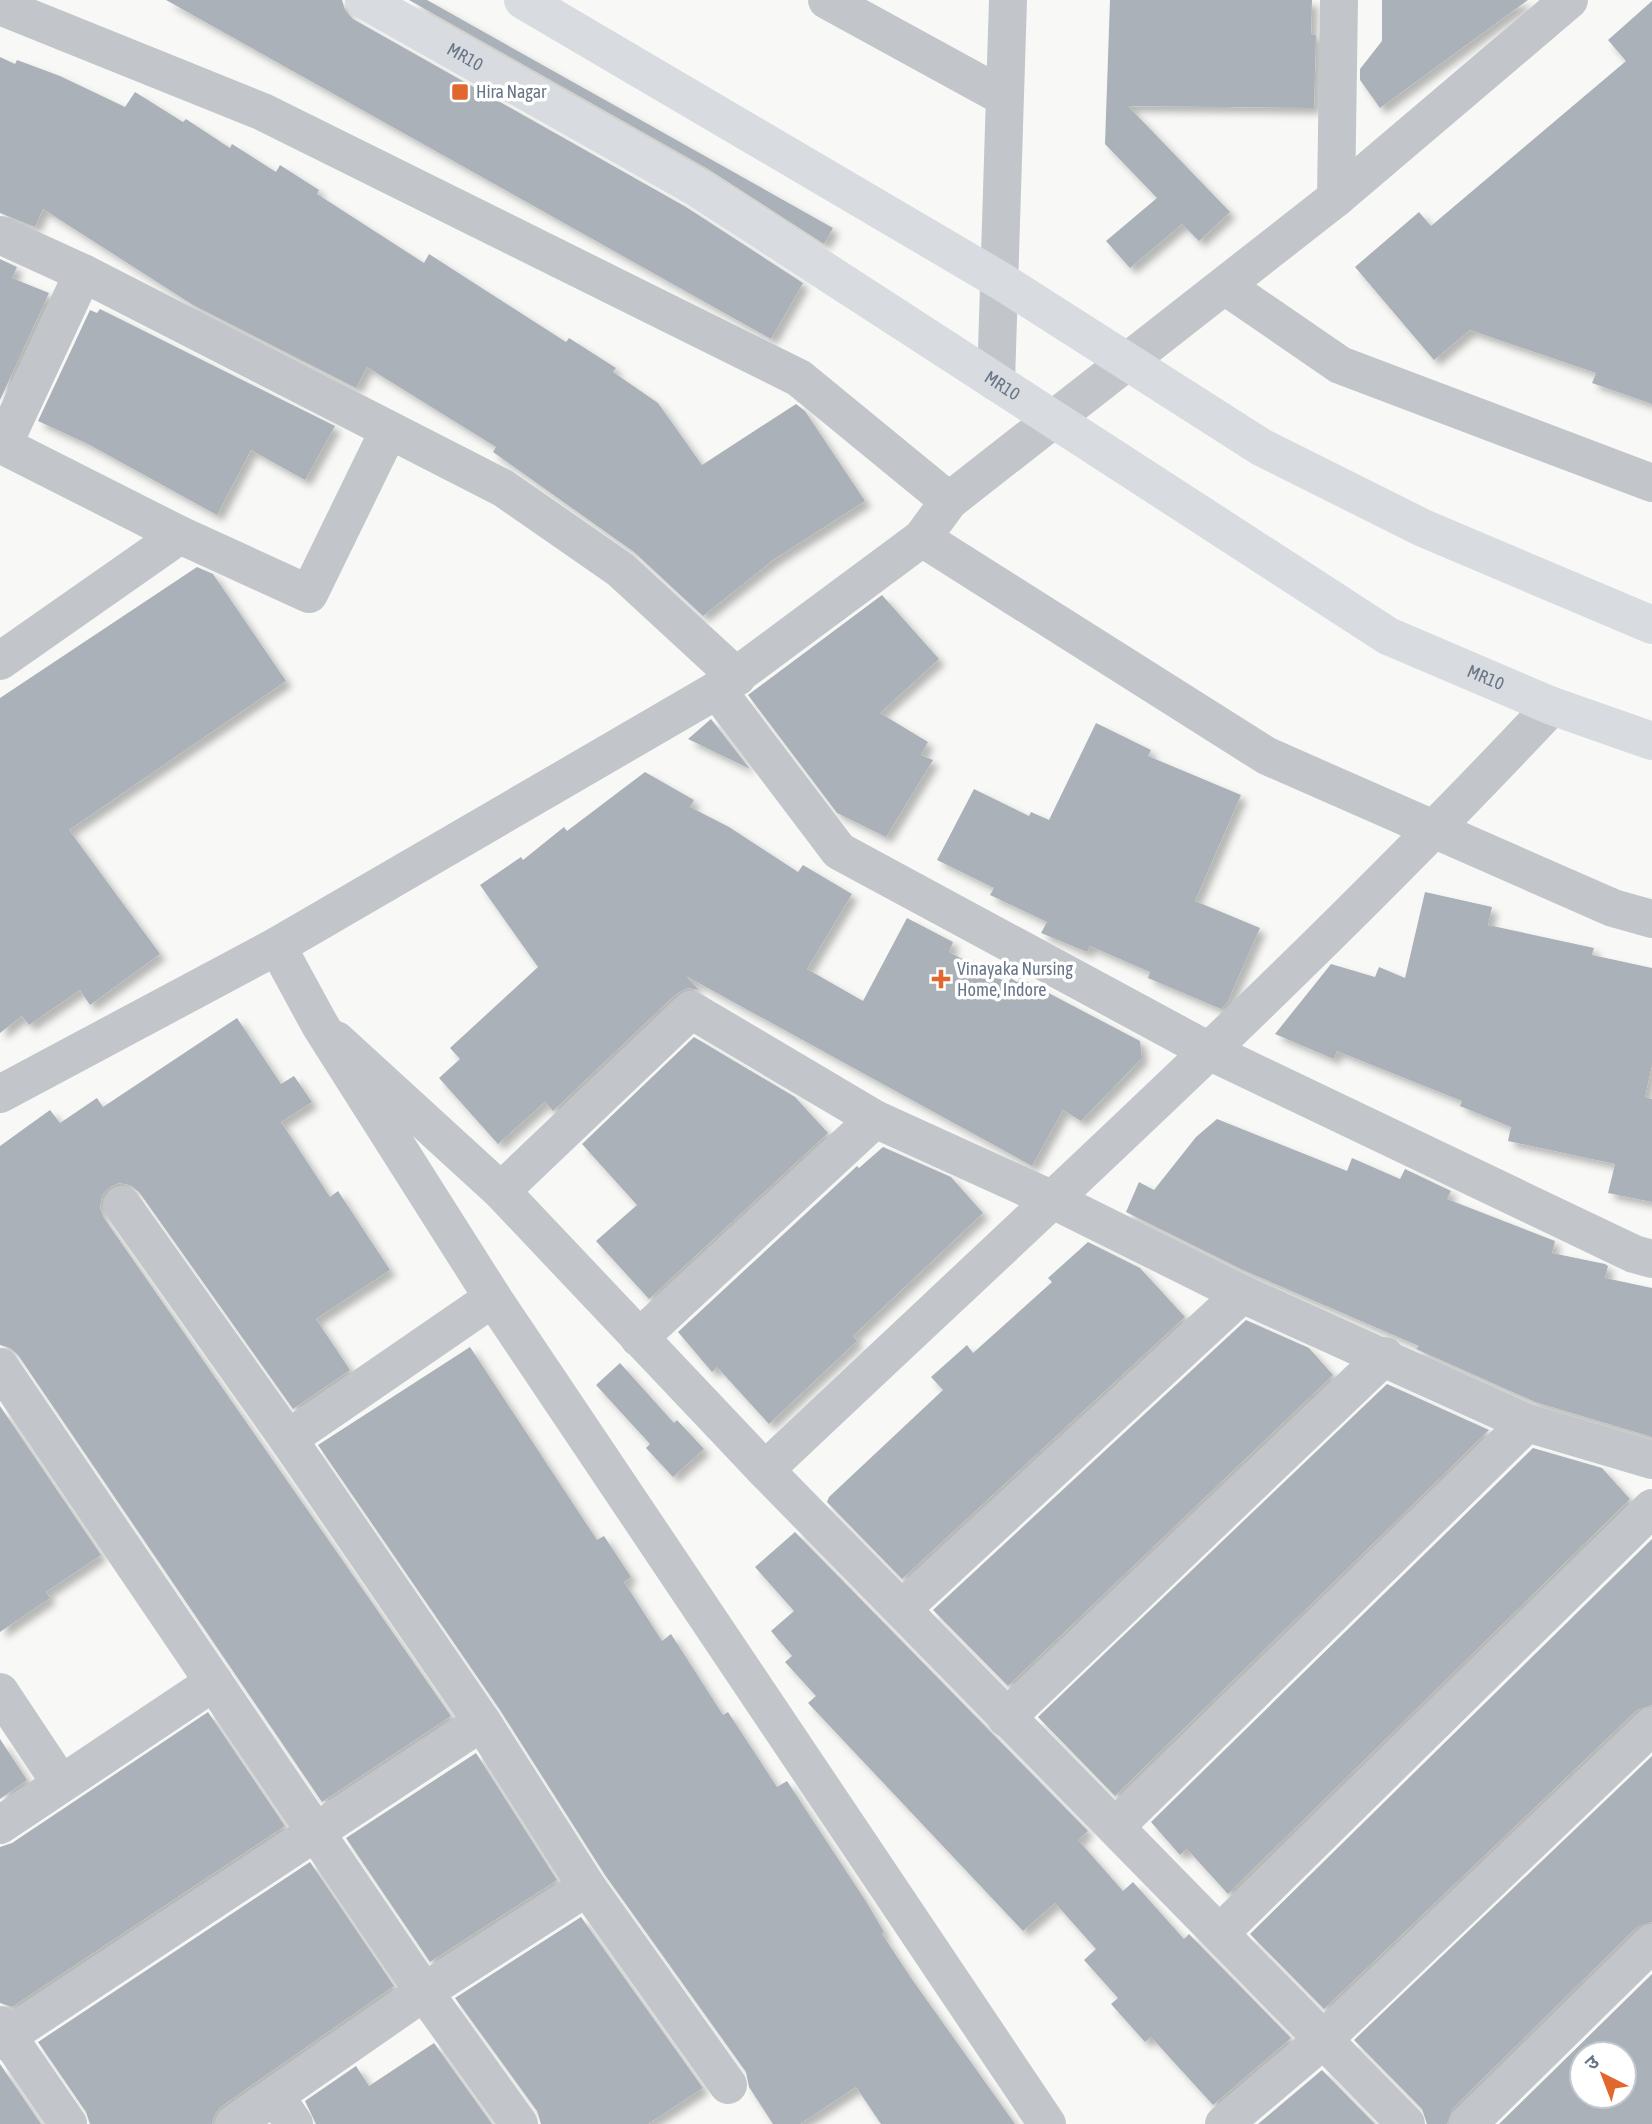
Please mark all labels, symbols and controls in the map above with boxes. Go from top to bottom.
street label: MR10 [444,38,487,75]
place label: Hira Nagar [476,81,547,102]
marker: Hira Nagar [450,82,470,102]
street label: MR10 [981,366,1024,405]
street label: MR10 [1464,660,1507,694]
place label: Vinayaka Nursing Home, Indore [957,958,1073,1000]
marker: Vinayaka Nursing Home, Indore [931,969,951,989]
north arrow [1568,2040,1638,2110]
text: उ [1580,2050,1604,2074]

